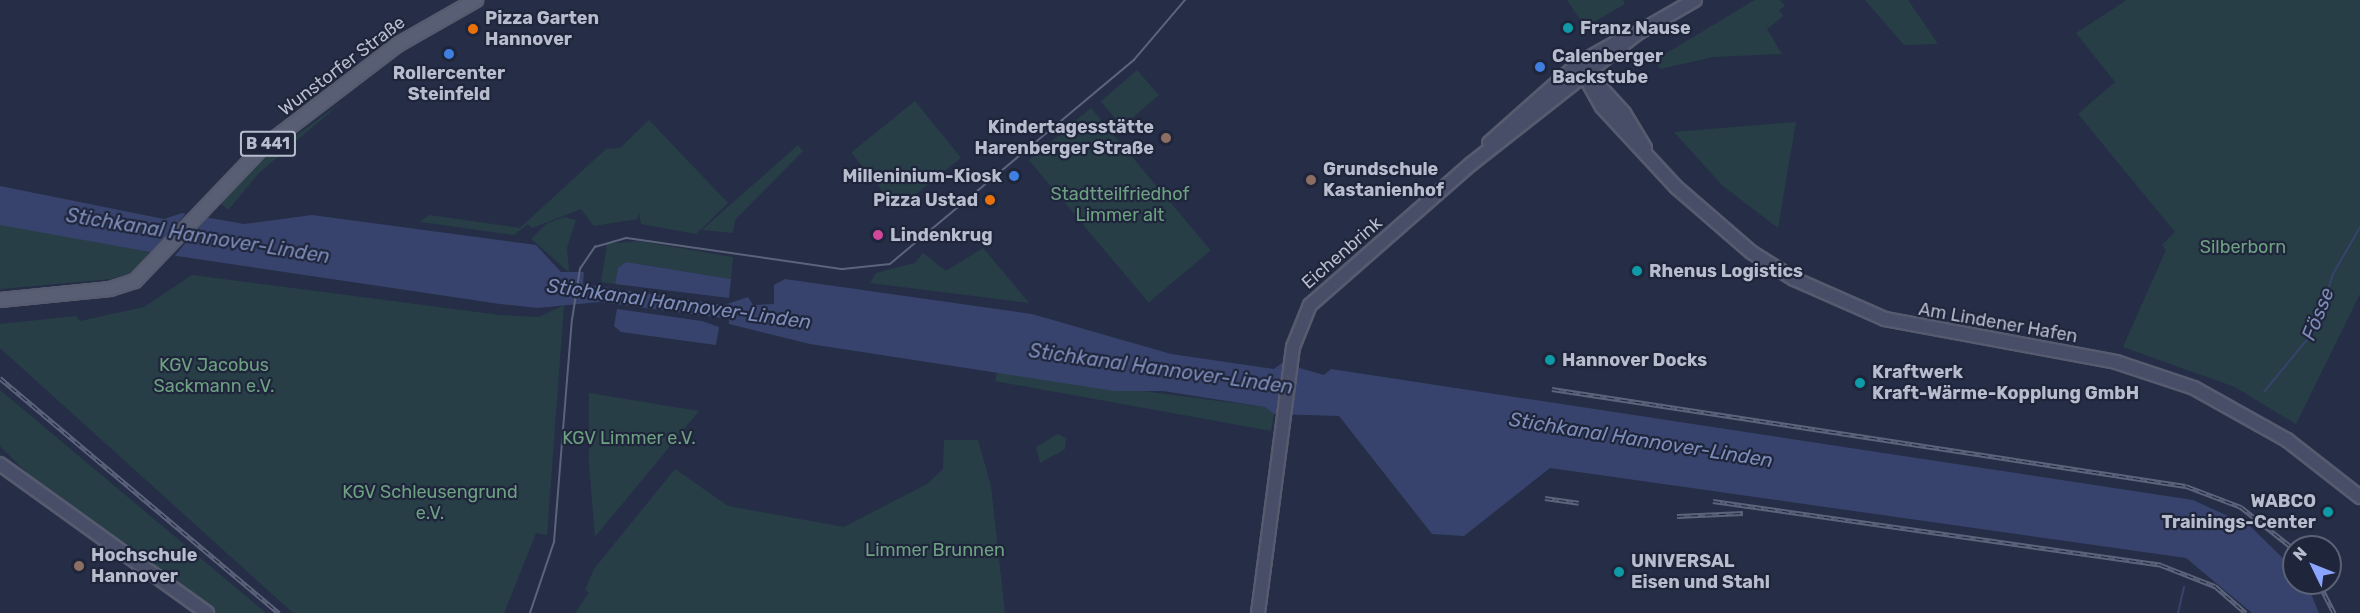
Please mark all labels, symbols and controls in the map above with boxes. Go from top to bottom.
place label: Pizza Garten Hannover [485,8,599,50]
street label: Wunstorfer Straße [274,11,410,121]
place label: Franz Nause [1580,17,1691,39]
marker: Franz Nause [1561,21,1575,35]
marker: Pizza Garten Hannover [466,22,480,36]
place label: Calenberger Backstube [1552,46,1663,88]
marker: Rollercenter Steinfeld [442,47,456,61]
marker: Calenberger Backstube [1533,60,1547,74]
place label: Rollercenter Steinfeld [393,63,505,106]
place label: Kindertagesstätte Harenberger Straße [974,117,1154,160]
road number: B 441 [240,131,296,157]
marker: Kindertagesstätte Harenberger Straße [1159,131,1173,145]
place label: Grundschule Kastanienhof [1323,159,1444,201]
place label: Milleninium-Kiosk [842,165,1002,187]
marker: Milleninium-Kiosk [1007,169,1021,183]
marker: Grundschule Kastanienhof [1304,173,1318,187]
park label: Stadtteilfriedhof Limmer alt [1051,184,1189,226]
place label: Pizza Ustad [873,189,978,211]
marker: Pizza Ustad [983,193,997,207]
water label: Stichkanal Hannover-Linden [64,203,332,269]
street label: Eichenbrink [1297,212,1387,294]
place label: Lindenkrug [890,224,993,246]
marker: Lindenkrug [871,228,885,242]
park label: Silberborn [2200,236,2286,258]
place label: Rhenus Logistics [1649,260,1803,282]
marker: Rhenus Logistics [1630,264,1644,278]
water label: Stichkanal Hannover-Linden [545,274,813,334]
water label: Fösse [2297,284,2339,344]
street label: Am Lindener Hafen [1917,298,2079,348]
water label: Stichkanal Hannover-Linden [1027,339,1295,399]
place label: Hannover Docks [1562,349,1708,371]
marker: Hannover Docks [1543,353,1557,367]
park label: KGV Jacobus Sackmann e.V. [154,355,274,398]
place label: Kraftwerk Kraft-Wärme-Kopplung GmbH [1872,362,2139,404]
marker: Kraftwerk Kraft-Wärme-Kopplung GmbH [1853,376,1867,390]
water label: Stichkanal Hannover-Linden [1507,407,1775,473]
park label: KGV Limmer e.V. [562,427,696,449]
park label: KGV Schleusengrund e.V. [342,482,518,524]
place label: WABCO Trainings-Center [2162,491,2316,534]
marker: WABCO Trainings-Center [2321,505,2335,519]
north arrow [2282,535,2342,595]
park label: Limmer Brunnen [865,539,1005,561]
text: N [2289,543,2311,564]
place label: Hochschule Hannover [91,545,197,588]
place label: UNIVERSAL Eisen und Stahl [1631,551,1770,594]
marker: Hochschule Hannover [72,559,86,573]
marker: UNIVERSAL Eisen und Stahl [1612,565,1626,579]

